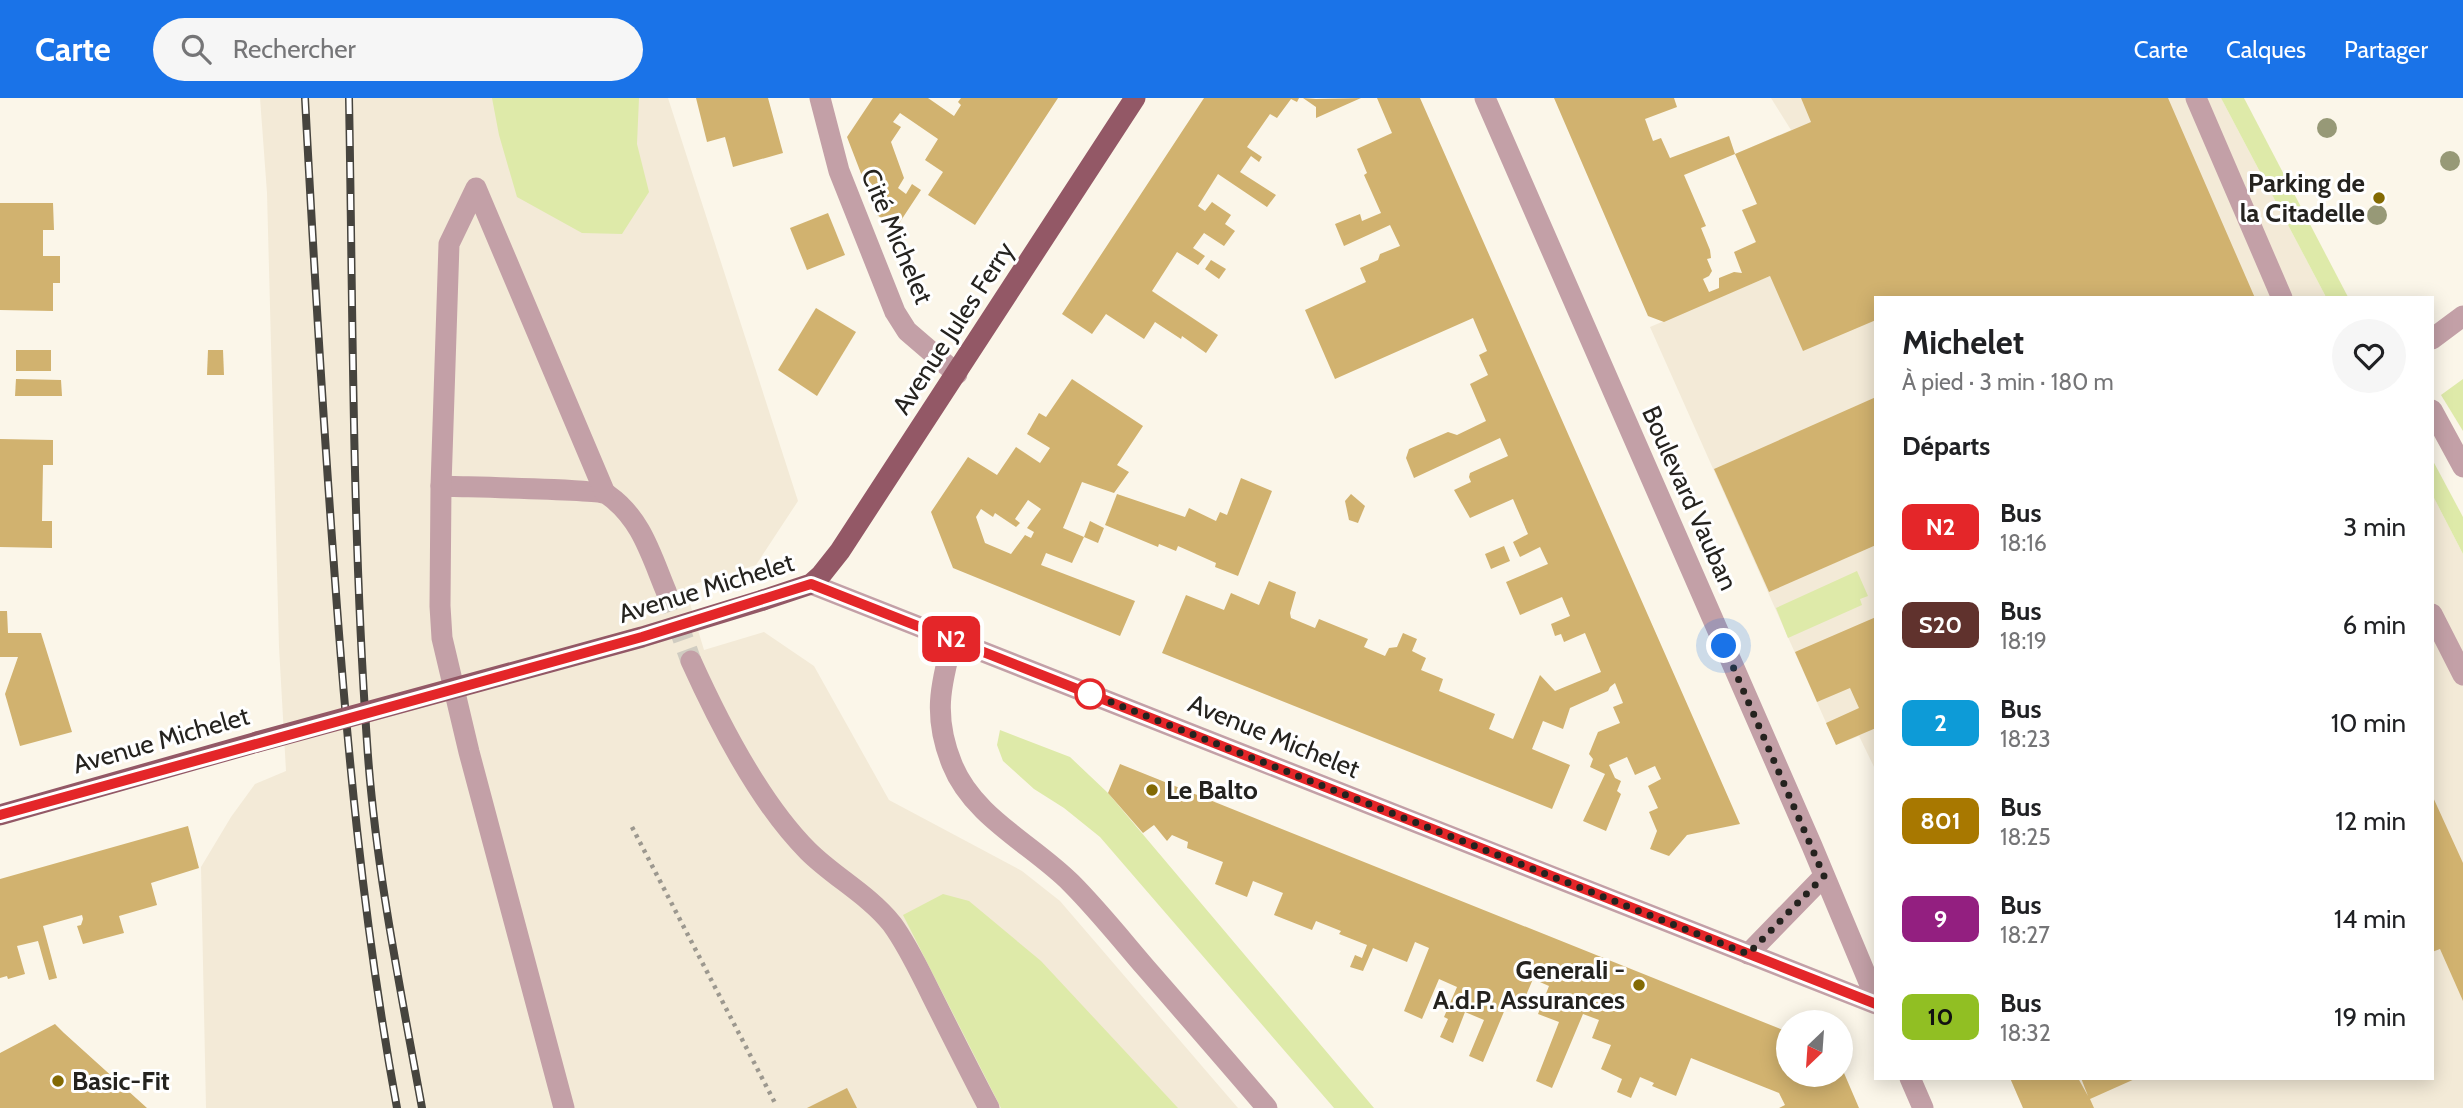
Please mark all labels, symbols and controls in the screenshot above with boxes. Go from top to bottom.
search box [153,18,643,81]
text: Carte [35,29,111,69]
icon: search [177,30,215,68]
text: Rechercher [233,33,356,65]
text: Carte [2134,35,2188,64]
text: Calques [2226,35,2306,64]
text: Partager [2344,35,2428,64]
street label: Cité Michelet [854,164,940,309]
place label: Parking de la Citadelle [2240,167,2365,229]
marker: Parking de la Citadelle [2371,190,2387,206]
street label: Avenue Jules Ferry [885,236,1021,420]
button: heart [2332,319,2406,393]
text: Michelet [1902,322,2024,362]
text: À pied · 3 min · 180 m [1902,368,2114,396]
street label: Boulevard Vauban [1635,401,1745,595]
text: Départs [1902,430,1990,462]
text: Bus [2000,497,2041,529]
text: 3 min [2343,511,2406,543]
text: N2 [1926,512,1955,541]
text: 18:16 [2000,529,2047,557]
street label: Avenue Michelet [614,546,798,630]
text: Bus [2000,595,2041,627]
text: 6 min [2343,609,2406,641]
text: S20 [1919,610,1962,639]
line badge: N2 [920,616,982,662]
text: N2 [936,624,966,653]
text: 18:19 [2000,627,2047,655]
your location [1706,628,1741,663]
unlabelled marker [1075,679,1105,709]
street label: Avenue Michelet [1184,687,1365,785]
text: Bus [2000,693,2041,725]
street label: Avenue Michelet [69,699,253,780]
text: 10 min [2331,707,2406,739]
text: 2 [1934,708,1947,737]
text: 18:23 [2000,725,2051,753]
place label: Le Balto [1166,774,1258,806]
marker: Le Balto [1144,782,1160,798]
text: Bus [2000,791,2041,823]
text: 12 min [2335,805,2406,837]
text: 801 [1920,806,1961,835]
text: 18:25 [2000,823,2051,851]
text: Bus [2000,889,2041,921]
text: 14 min [2334,903,2406,935]
text: 9 [1934,904,1947,933]
text: 18:27 [2000,921,2050,949]
place label: Generali - A.d.P. Assurances [1433,954,1625,1016]
marker: Generali - A.d.P. Assurances [1631,977,1647,993]
text: Bus [2000,987,2041,1019]
text: 19 min [2334,1001,2406,1033]
text: 10 [1928,1002,1953,1031]
north arrow [1776,1010,1853,1087]
map controls [1776,1010,1853,1087]
text: 18:32 [2000,1019,2051,1047]
place label: Basic-Fit [72,1065,170,1097]
marker: Basic-Fit [50,1073,66,1089]

